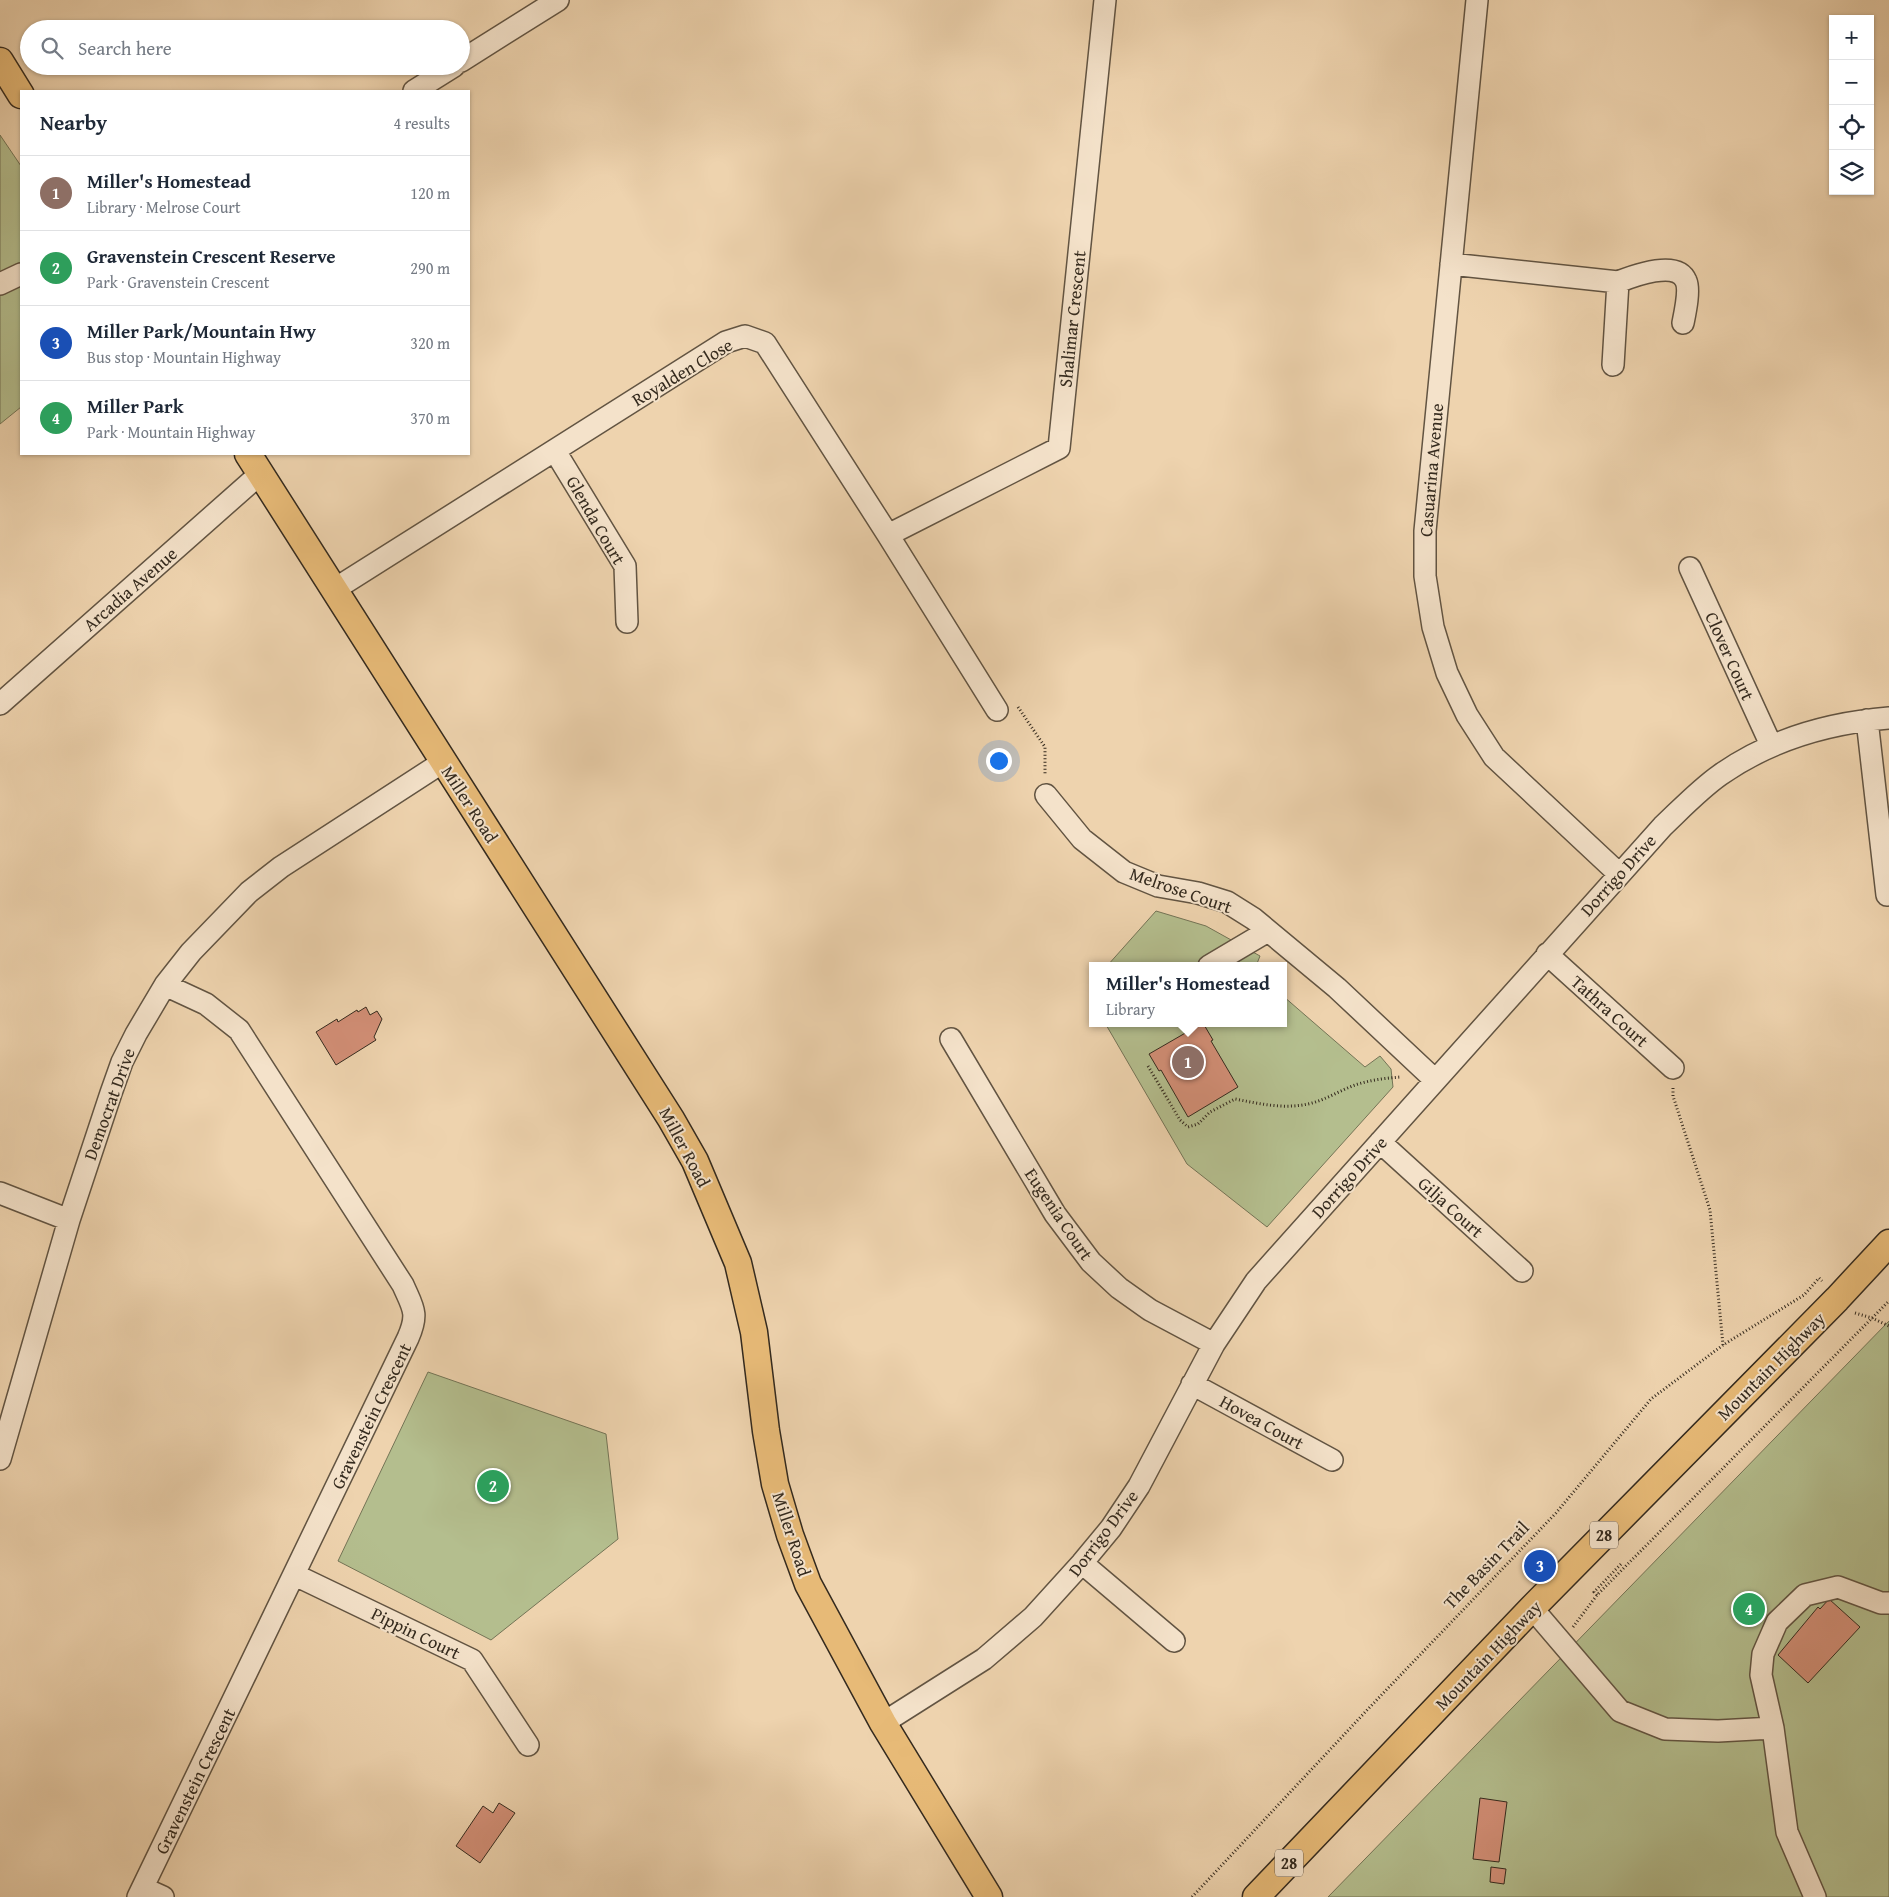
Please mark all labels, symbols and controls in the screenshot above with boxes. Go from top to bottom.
map controls [1829,15,1874,195]
button: + [1829,15,1874,60]
search box [20,20,470,75]
icon: search [38,34,66,62]
text: Search here [78,34,172,62]
button: − [1829,60,1874,105]
button: locate [1829,105,1874,150]
text: Nearby [40,107,107,138]
text: 4 results [393,111,450,135]
button: layers [1829,150,1874,195]
text: Miller's Homestead [87,167,251,195]
text: 1 [52,181,60,205]
text: 120 m [410,181,450,205]
text: Library · Melrose Court [87,195,241,219]
text: Gravenstein Crescent Reserve [87,242,336,270]
street label: Shalimar Crescent [1051,249,1093,389]
text: 2 [52,256,60,280]
text: 290 m [410,256,450,280]
text: Park · Gravenstein Crescent [87,270,270,294]
text: Miller Park/Mountain Hwy [87,317,316,345]
text: 3 [52,331,60,355]
text: 320 m [410,331,450,355]
street label: Royalden Close [626,331,738,413]
text: Bus stop · Mountain Highway [87,345,281,369]
text: Miller Park [87,392,184,420]
street label: Casuarina Avenue [1412,402,1450,538]
text: 4 [52,406,60,430]
text: 370 m [410,406,450,430]
text: Park · Mountain Highway [87,420,255,444]
street label: Glenda Court [560,470,633,570]
street label: Arcadia Avenue [77,540,183,638]
street label: Clover Court [1698,607,1762,705]
your location [986,748,1012,774]
street label: Miller Road [435,760,505,848]
street label: Dorrigo Drive [1574,828,1662,922]
street label: Melrose Court [1126,860,1236,920]
popup [1089,962,1287,1027]
text: Miller's Homestead [1106,969,1270,997]
street label: Tathra Court [1565,969,1655,1054]
text: Library [1106,997,1155,1021]
pin: 1 [1172,1043,1204,1081]
street label: Democrat Drive [76,1044,142,1164]
street label: Miller Road [653,1102,718,1192]
street label: Dorrigo Drive [1305,1130,1393,1224]
street label: Eugenia Court [1018,1162,1100,1266]
street label: Gilja Court [1412,1170,1490,1244]
street label: Mountain Highway [1711,1306,1831,1426]
street label: Gravenstein Crescent [324,1338,418,1494]
street label: Hovea Court [1215,1388,1310,1457]
pin: 2 [477,1467,509,1505]
street label: Dorrigo Drive [1061,1484,1145,1582]
street label: Miller Road [766,1488,818,1580]
street label: The Basin Trail [1437,1515,1535,1615]
road number: 28 [1590,1522,1618,1548]
pin: 3 [1524,1547,1556,1585]
pin: 4 [1733,1590,1765,1628]
street label: Mountain Highway [1428,1594,1548,1716]
street label: Pippin Court [367,1600,466,1666]
street label: Gravenstein Crescent [148,1703,242,1859]
road number: 28 [1275,1850,1303,1876]

